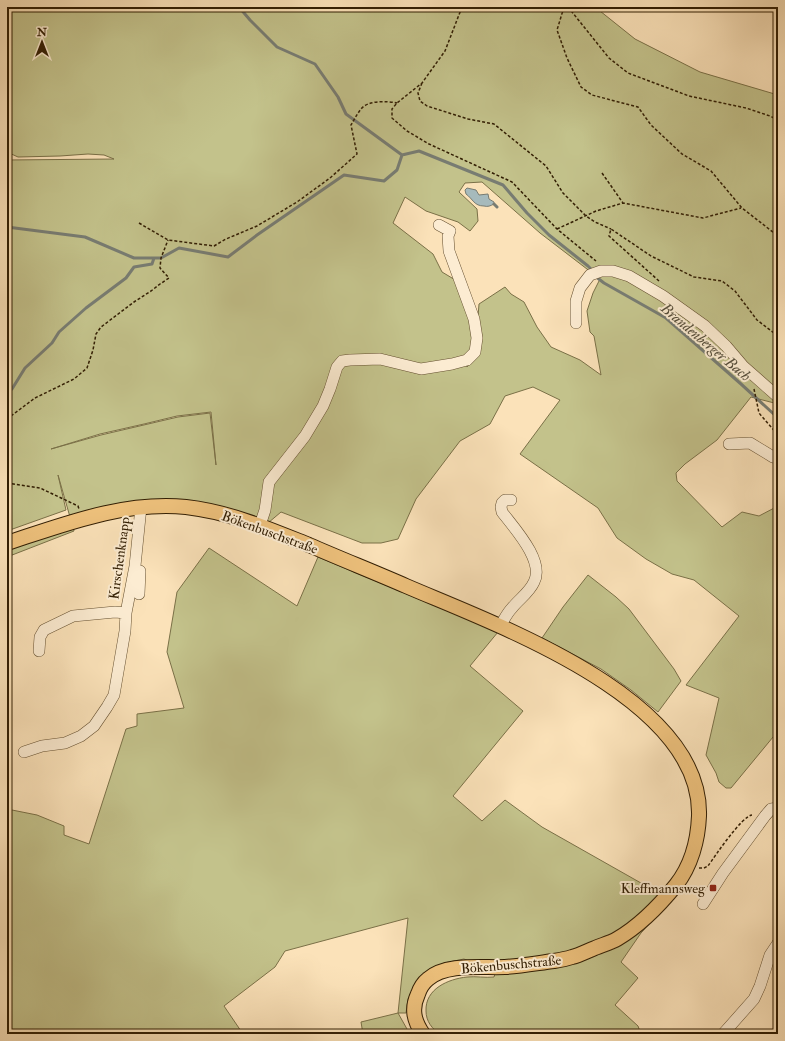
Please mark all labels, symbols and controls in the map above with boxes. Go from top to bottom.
north arrow [22,22,62,62]
text: N [36,26,48,39]
water label: Brandenberger Bach [656,298,755,386]
street label: Bökenbuschstraße [219,507,320,558]
street label: Kirschenknapp [105,516,135,601]
place label: Kleffmannsweg [621,880,706,897]
marker: Kleffmannsweg [708,883,718,893]
street label: Bökenbuschstraße [460,952,562,977]

